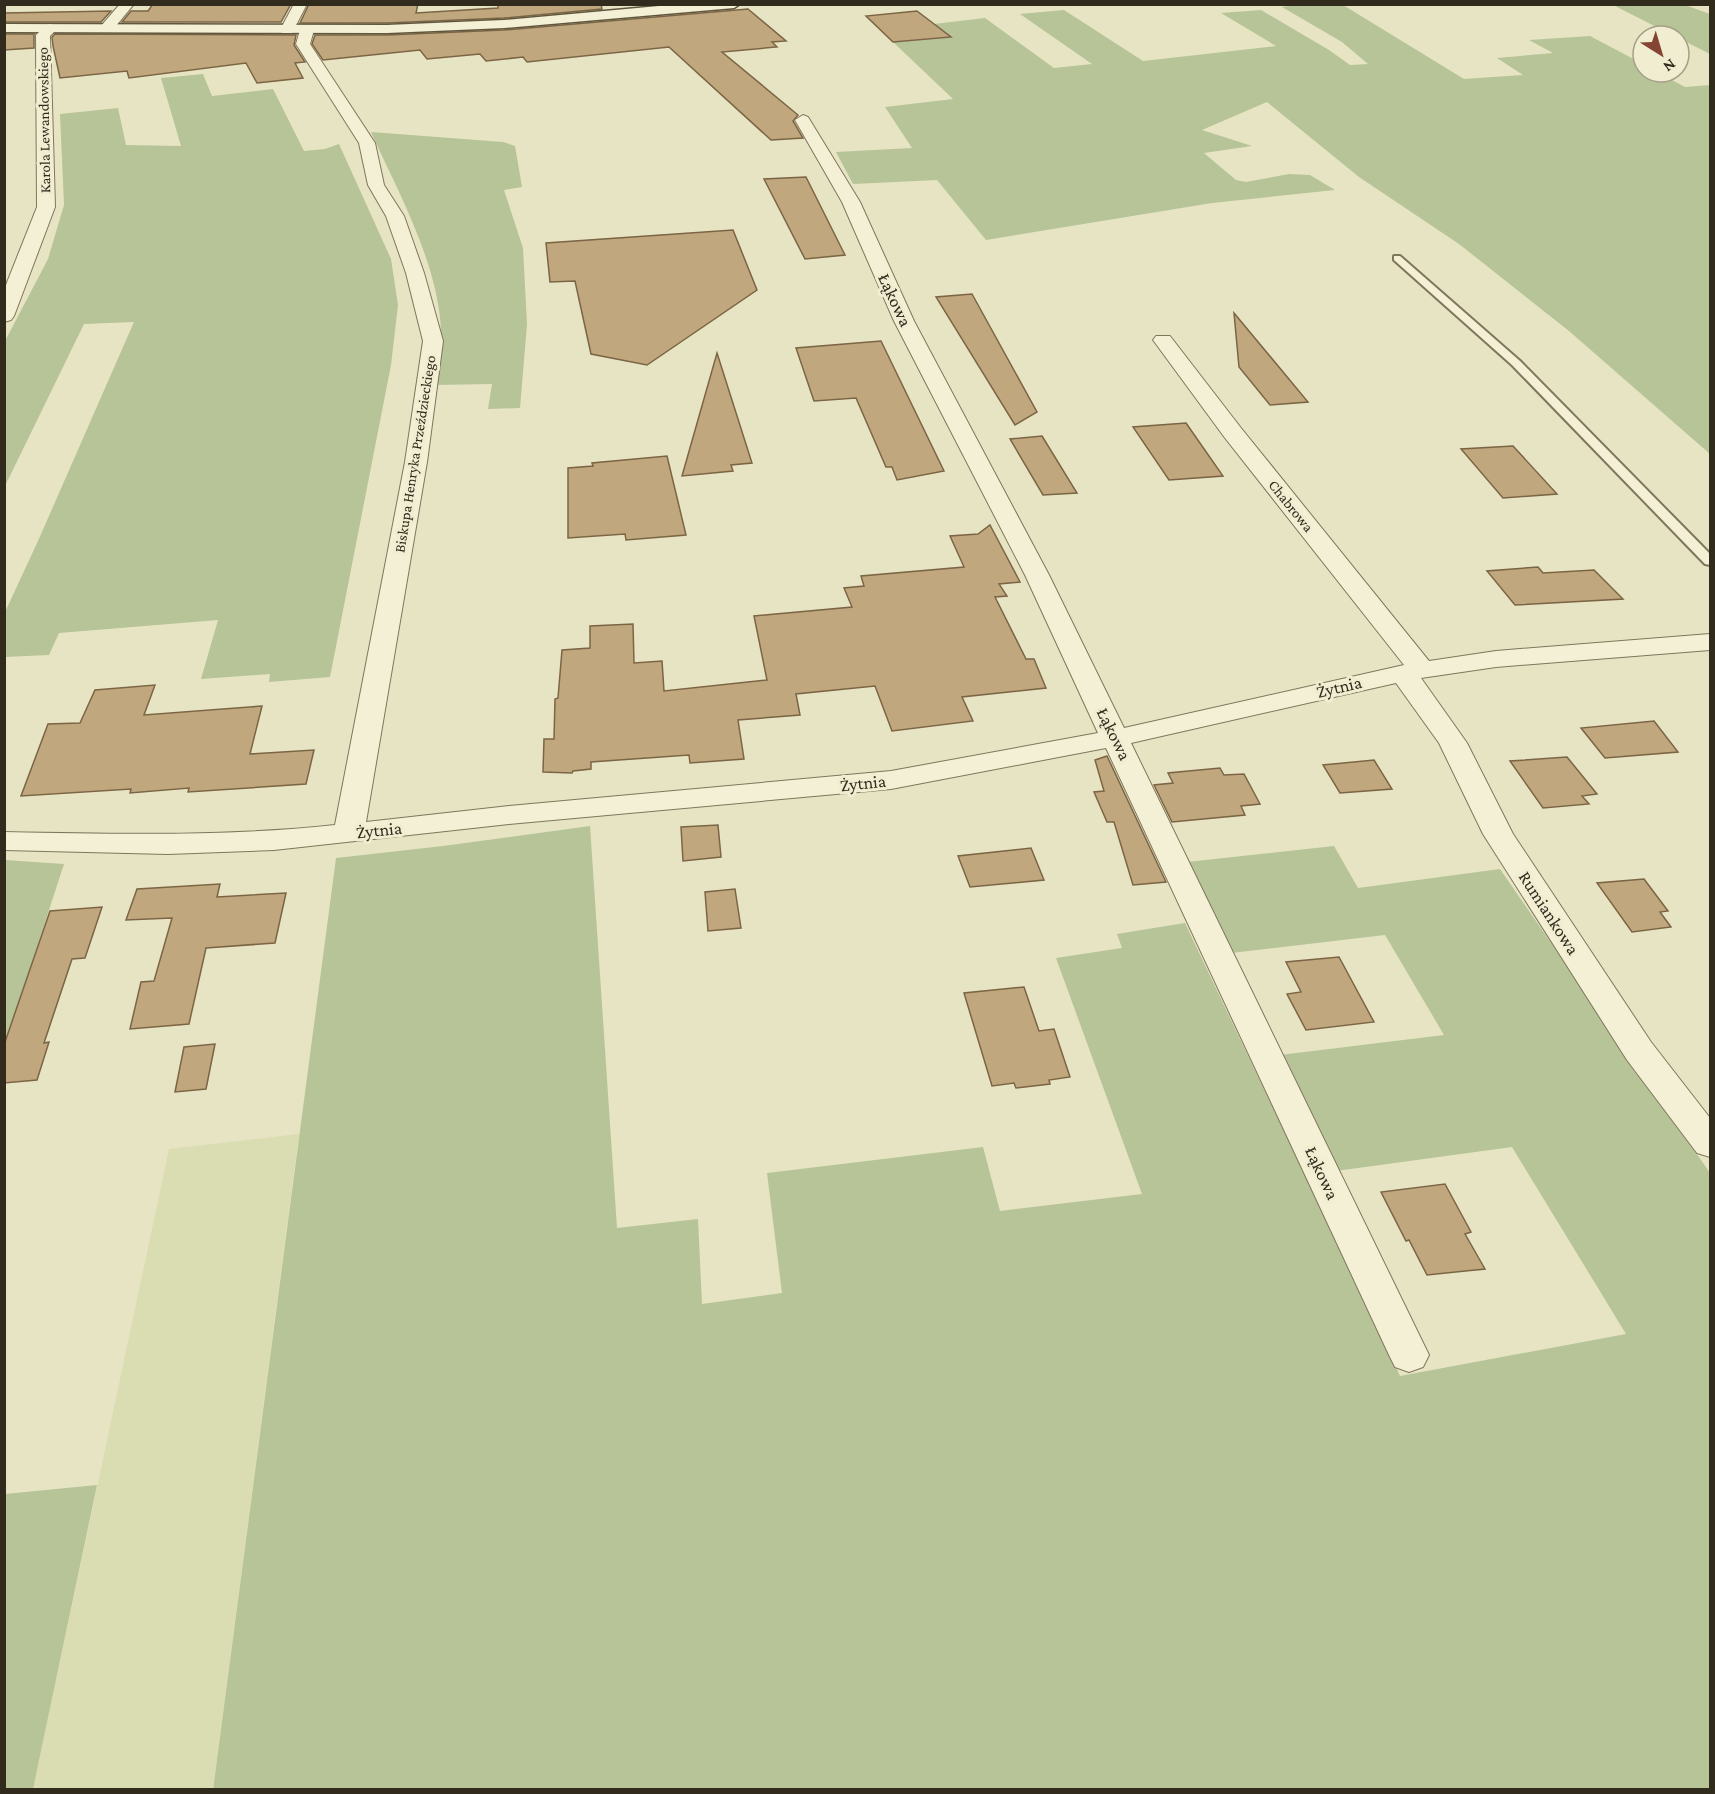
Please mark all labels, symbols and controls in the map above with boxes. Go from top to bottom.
north arrow [1631,24,1691,84]
street label: Karola Lewandowskiego [35,47,54,193]
text: N [1660,56,1679,76]
street label: Łąkowa [874,270,916,330]
street label: Biskupa Henryka Przeździeckiego [391,354,440,554]
street label: Chabrowa [1265,477,1317,535]
street label: Żytnia [1314,672,1364,702]
street label: Łąkowa [1093,704,1135,764]
street label: Żytnia [839,771,887,795]
street label: Żytnia [355,818,403,842]
street label: Rumiankowa [1515,868,1583,958]
street label: Łąkowa [1301,1143,1343,1203]

